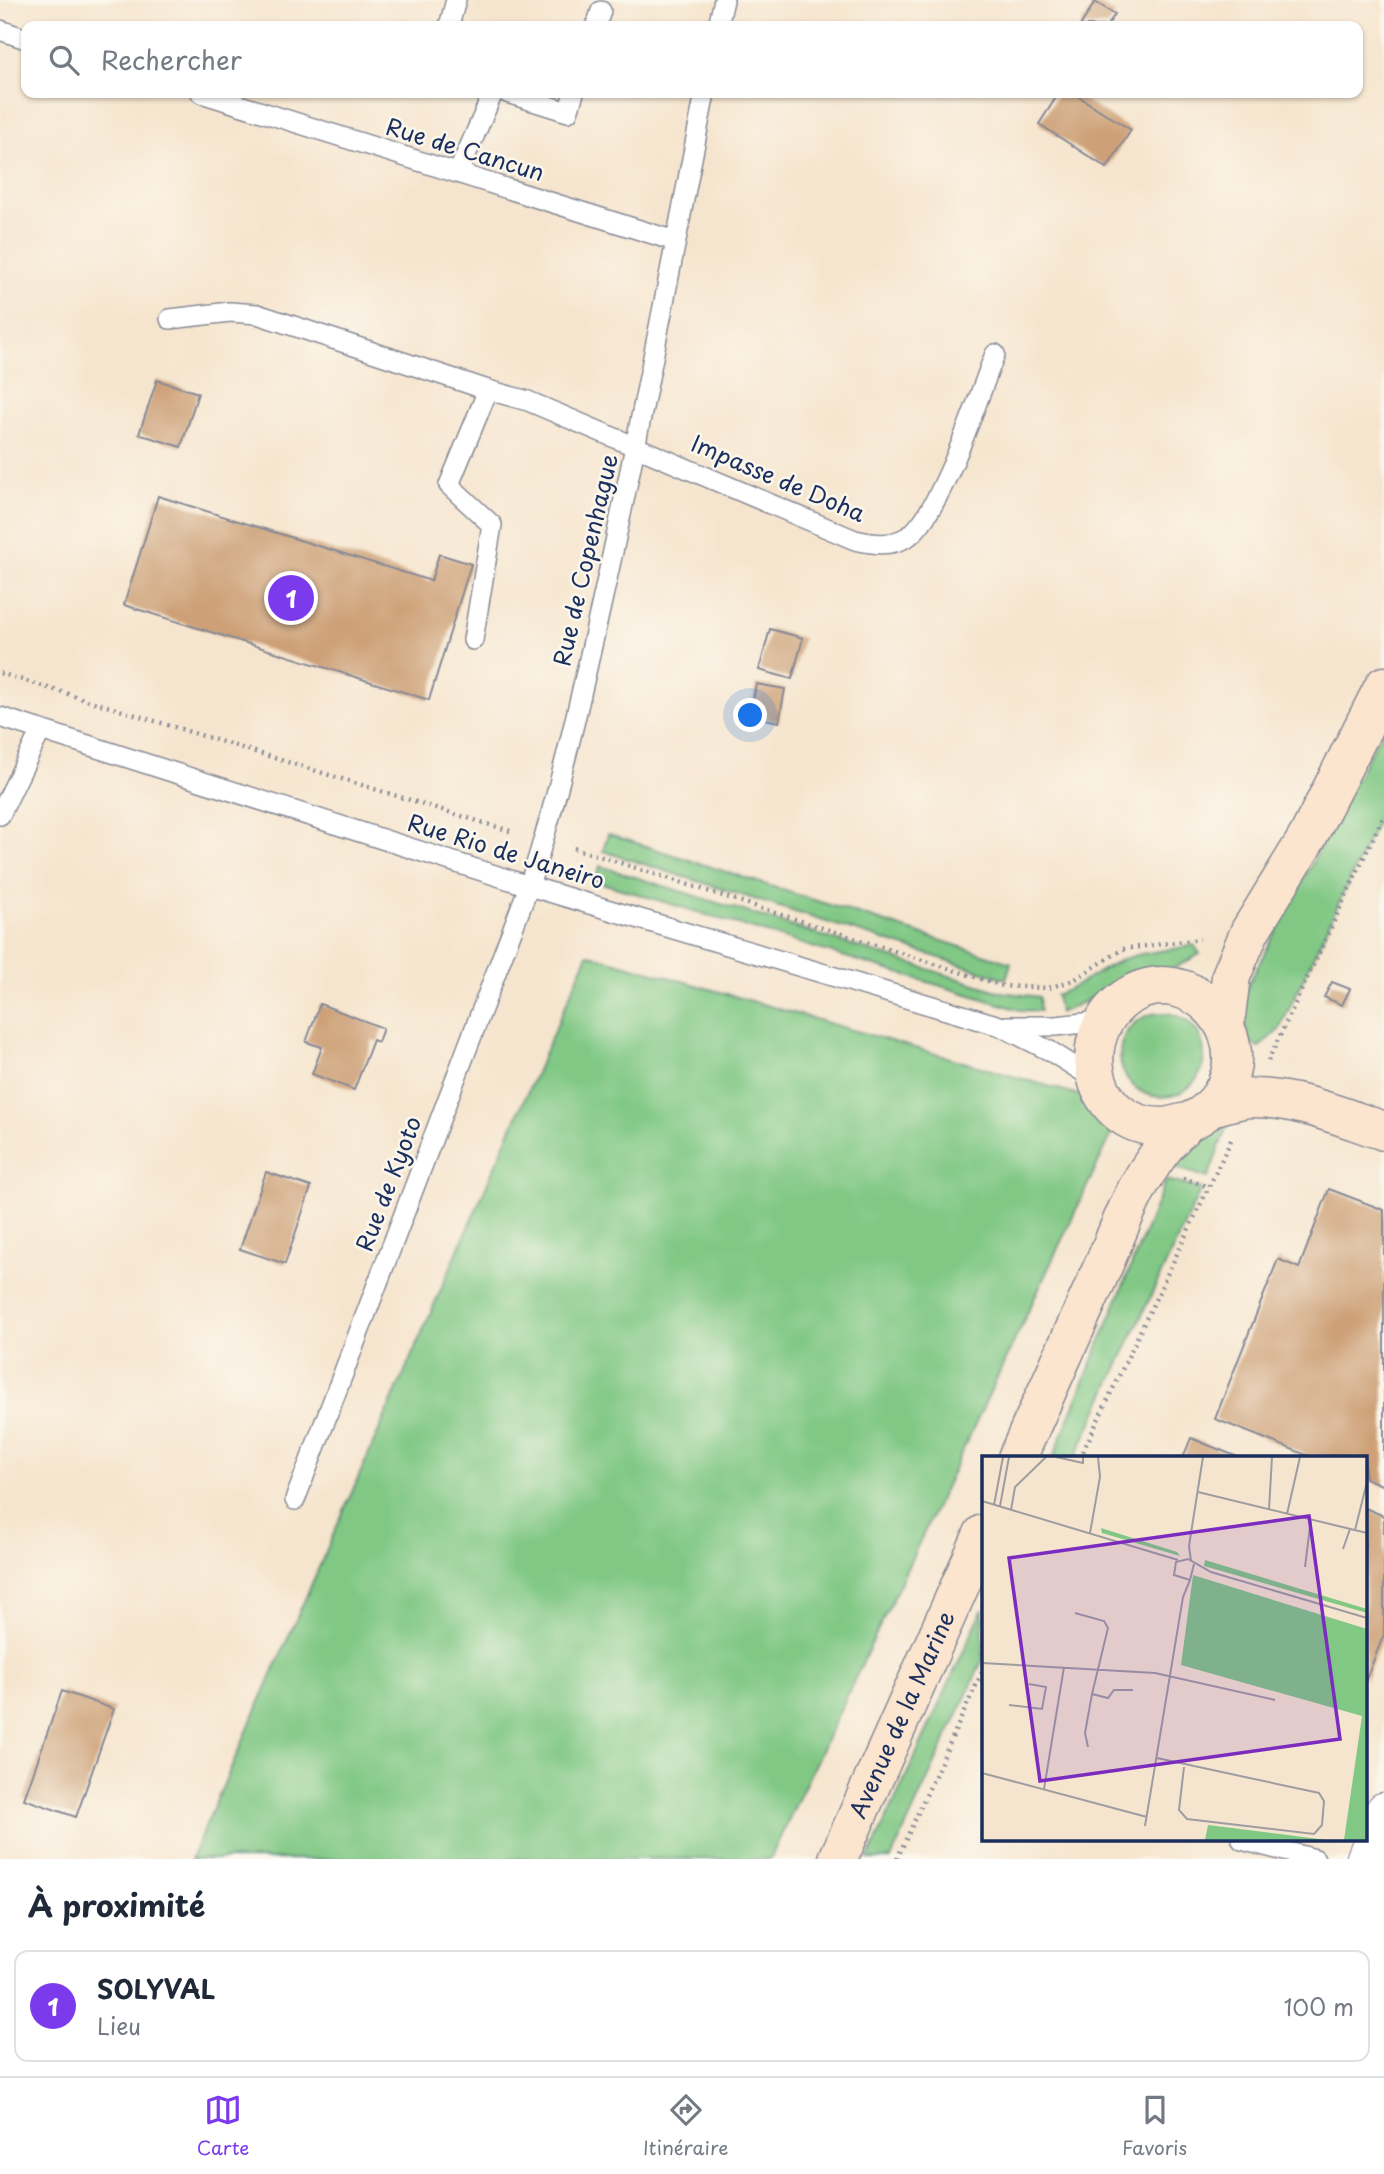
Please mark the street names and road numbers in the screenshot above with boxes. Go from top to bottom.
street label: Rue de Cancun [382,108,549,189]
street label: Impasse de Doha [686,425,872,530]
street label: Rue de Copenhague [543,450,626,669]
street label: Rue Rio de Janeiro [404,804,609,897]
street label: Rue de Kyoto [346,1111,429,1256]
street label: Avenue de la Marine [839,1605,963,1824]

